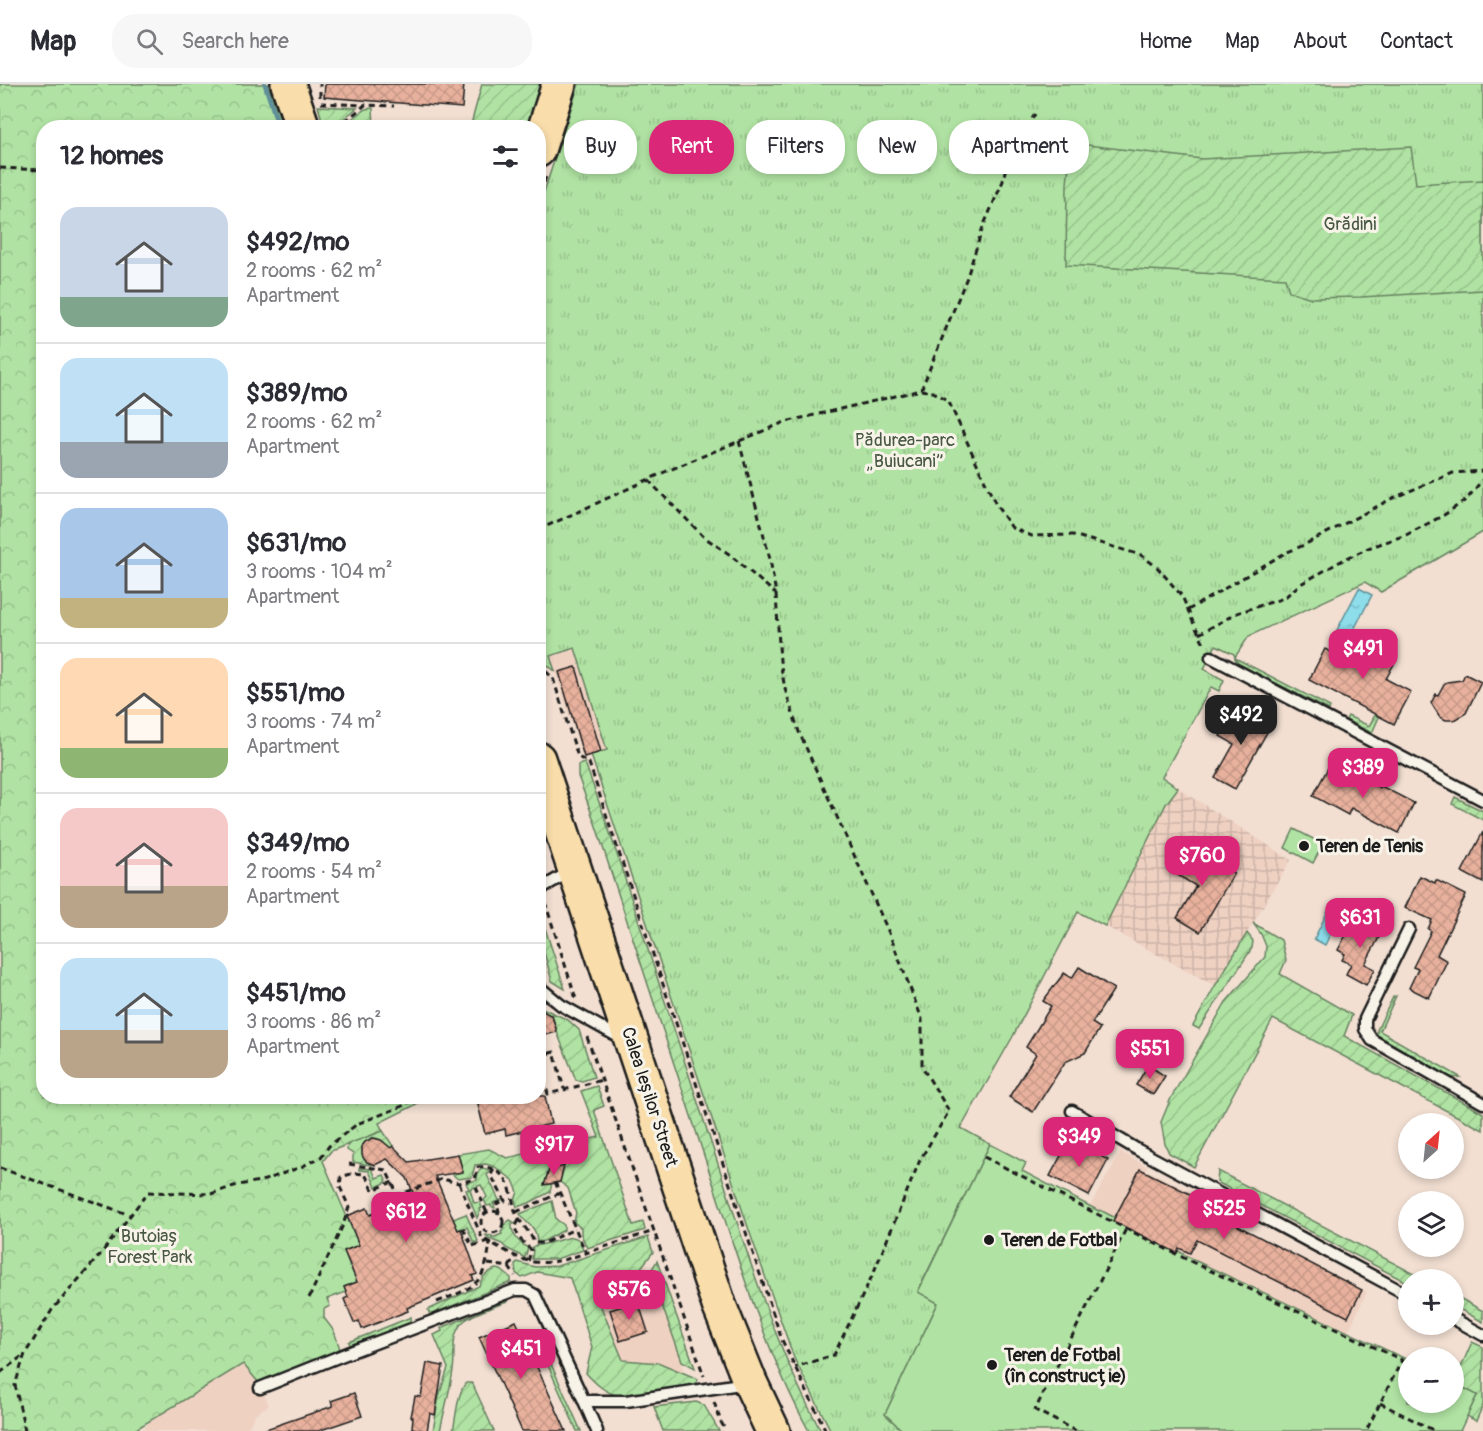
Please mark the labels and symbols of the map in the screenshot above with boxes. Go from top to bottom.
park label: Grădini [1324,213,1376,236]
park label: Pădurea-parc „Buiucani” [855,429,955,473]
pin: $491 [1327,629,1399,680]
pin: $492 [1205,695,1277,746]
pin: $389 [1327,748,1399,799]
place label: Teren de Tenis [1315,835,1424,858]
pin: $760 [1166,836,1238,887]
marker: Teren de Tenis [1297,839,1311,853]
pin: $631 [1324,898,1396,949]
street label: Calea Ieșilor Street [616,1024,683,1171]
pin: $551 [1114,1029,1186,1080]
north arrow [1398,1113,1464,1179]
pin: $349 [1043,1117,1115,1168]
pin: $917 [518,1125,590,1176]
pin: $525 [1188,1189,1260,1240]
pin: $612 [370,1192,442,1243]
park label: Butoiaș Forest Park [107,1225,193,1269]
place label: Teren de Fotbal [1000,1229,1118,1252]
marker: Teren de Fotbal [982,1233,996,1247]
pin: $576 [593,1270,665,1321]
pin: $451 [485,1329,557,1380]
place label: Teren de Fotbal (în construcție) [1003,1344,1127,1388]
marker: Teren de Fotbal (în construcție) [985,1358,999,1372]

